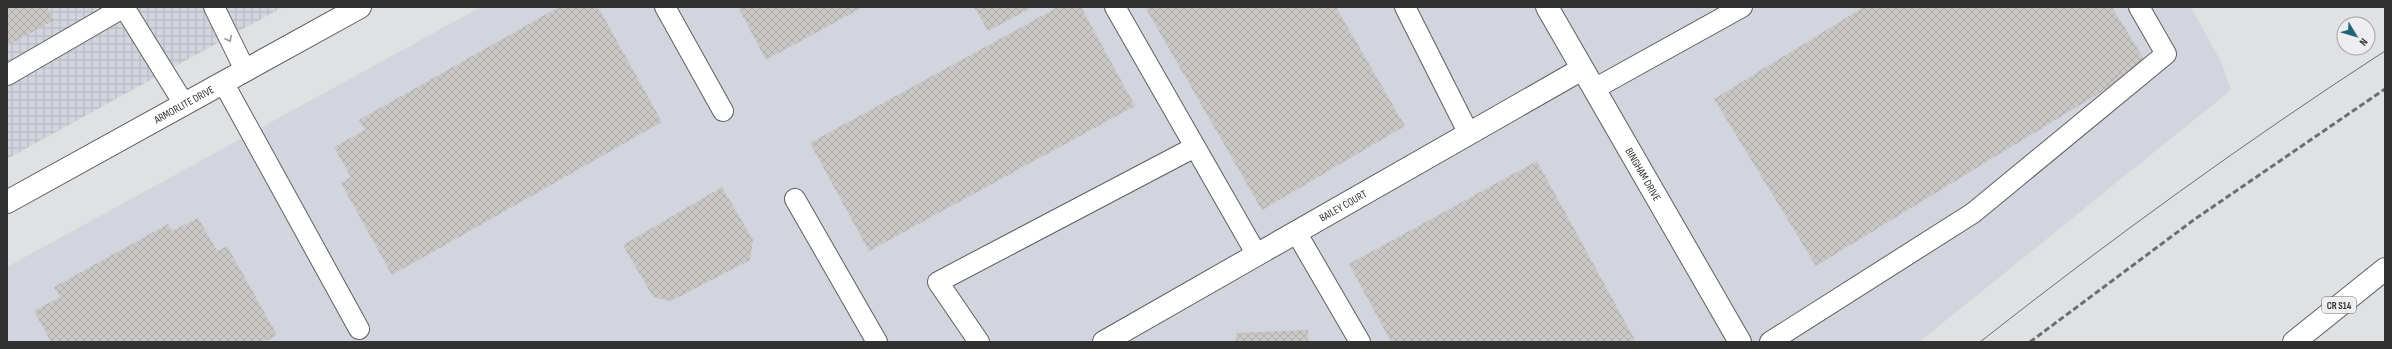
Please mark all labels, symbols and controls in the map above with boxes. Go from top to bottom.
north arrow [2336,16,2376,56]
one-way arrow [225,34,232,42]
text: N [2356,36,2370,48]
street label: ARMORLITE DRIVE [151,83,216,127]
street label: BINGHAM DRIVE [1623,146,1663,203]
street label: BAILEY COURT [1317,187,1369,225]
road number: CR S14 [2322,297,2356,313]

